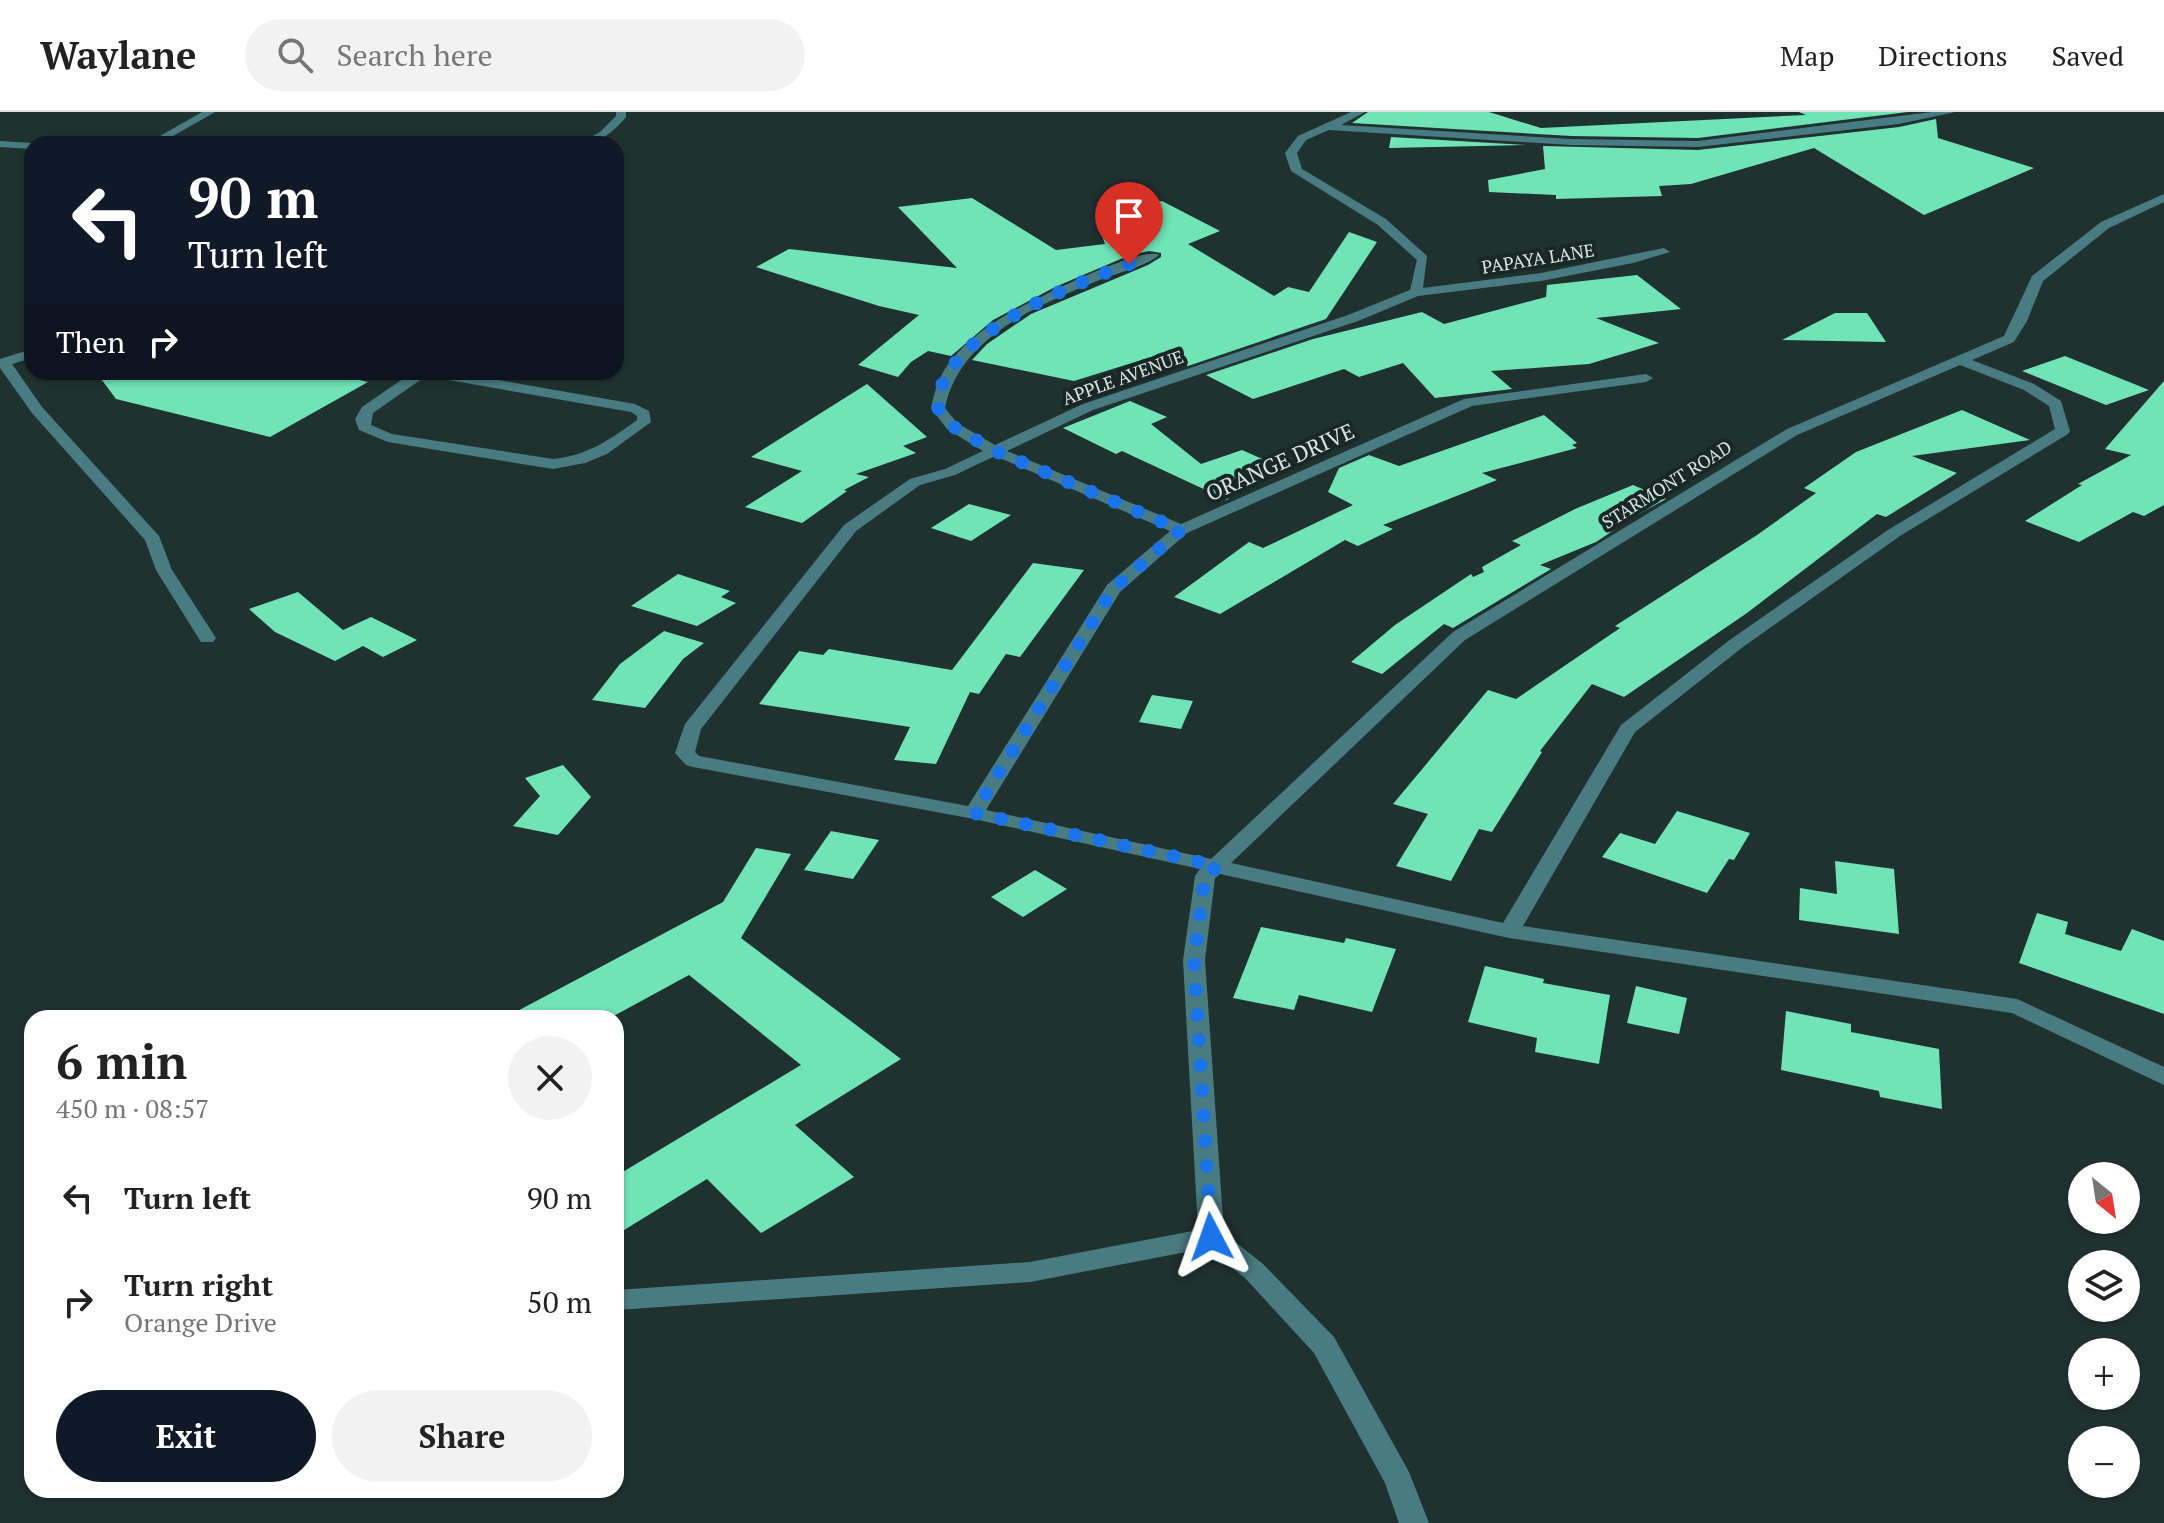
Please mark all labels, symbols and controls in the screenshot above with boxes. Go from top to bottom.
search box [245,19,805,91]
text: Waylane [40,30,197,80]
icon: search [273,33,317,77]
text: Search here [337,35,493,75]
text: Map [1780,37,1834,74]
text: Directions [1878,37,2008,74]
text: Saved [2052,37,2124,74]
text: 90 m [188,160,318,234]
icon: left [56,168,160,272]
pin [1095,182,1163,264]
icon: arrive [1107,194,1151,238]
text: Turn left [188,231,328,278]
street label: PAPAYA LANE [1480,237,1596,279]
icon: right [141,320,185,364]
text: Then [56,322,125,362]
street label: APPLE AVENUE [1059,344,1186,410]
street label: ORANGE DRIVE [1201,416,1359,507]
street label: STARMONT ROAD [1597,434,1736,534]
text: 6 min [56,1029,187,1093]
button: close [508,1036,592,1120]
text: 450 m · 08:57 [56,1091,209,1125]
north arrow [2068,1162,2140,1234]
map controls [2068,1162,2140,1498]
icon: left [56,1176,100,1220]
text: Turn left [124,1178,251,1218]
text: 90 m [527,1178,592,1218]
position arrow [1169,1195,1253,1279]
button: layers [2068,1250,2140,1322]
text: Turn right [124,1265,273,1305]
icon: right [56,1280,100,1324]
text: 50 m [527,1282,592,1322]
text: Orange Drive [124,1305,277,1339]
button: + [2068,1338,2140,1410]
button: Exit [56,1390,316,1482]
button: Share [332,1390,592,1482]
button: − [2068,1426,2140,1498]

